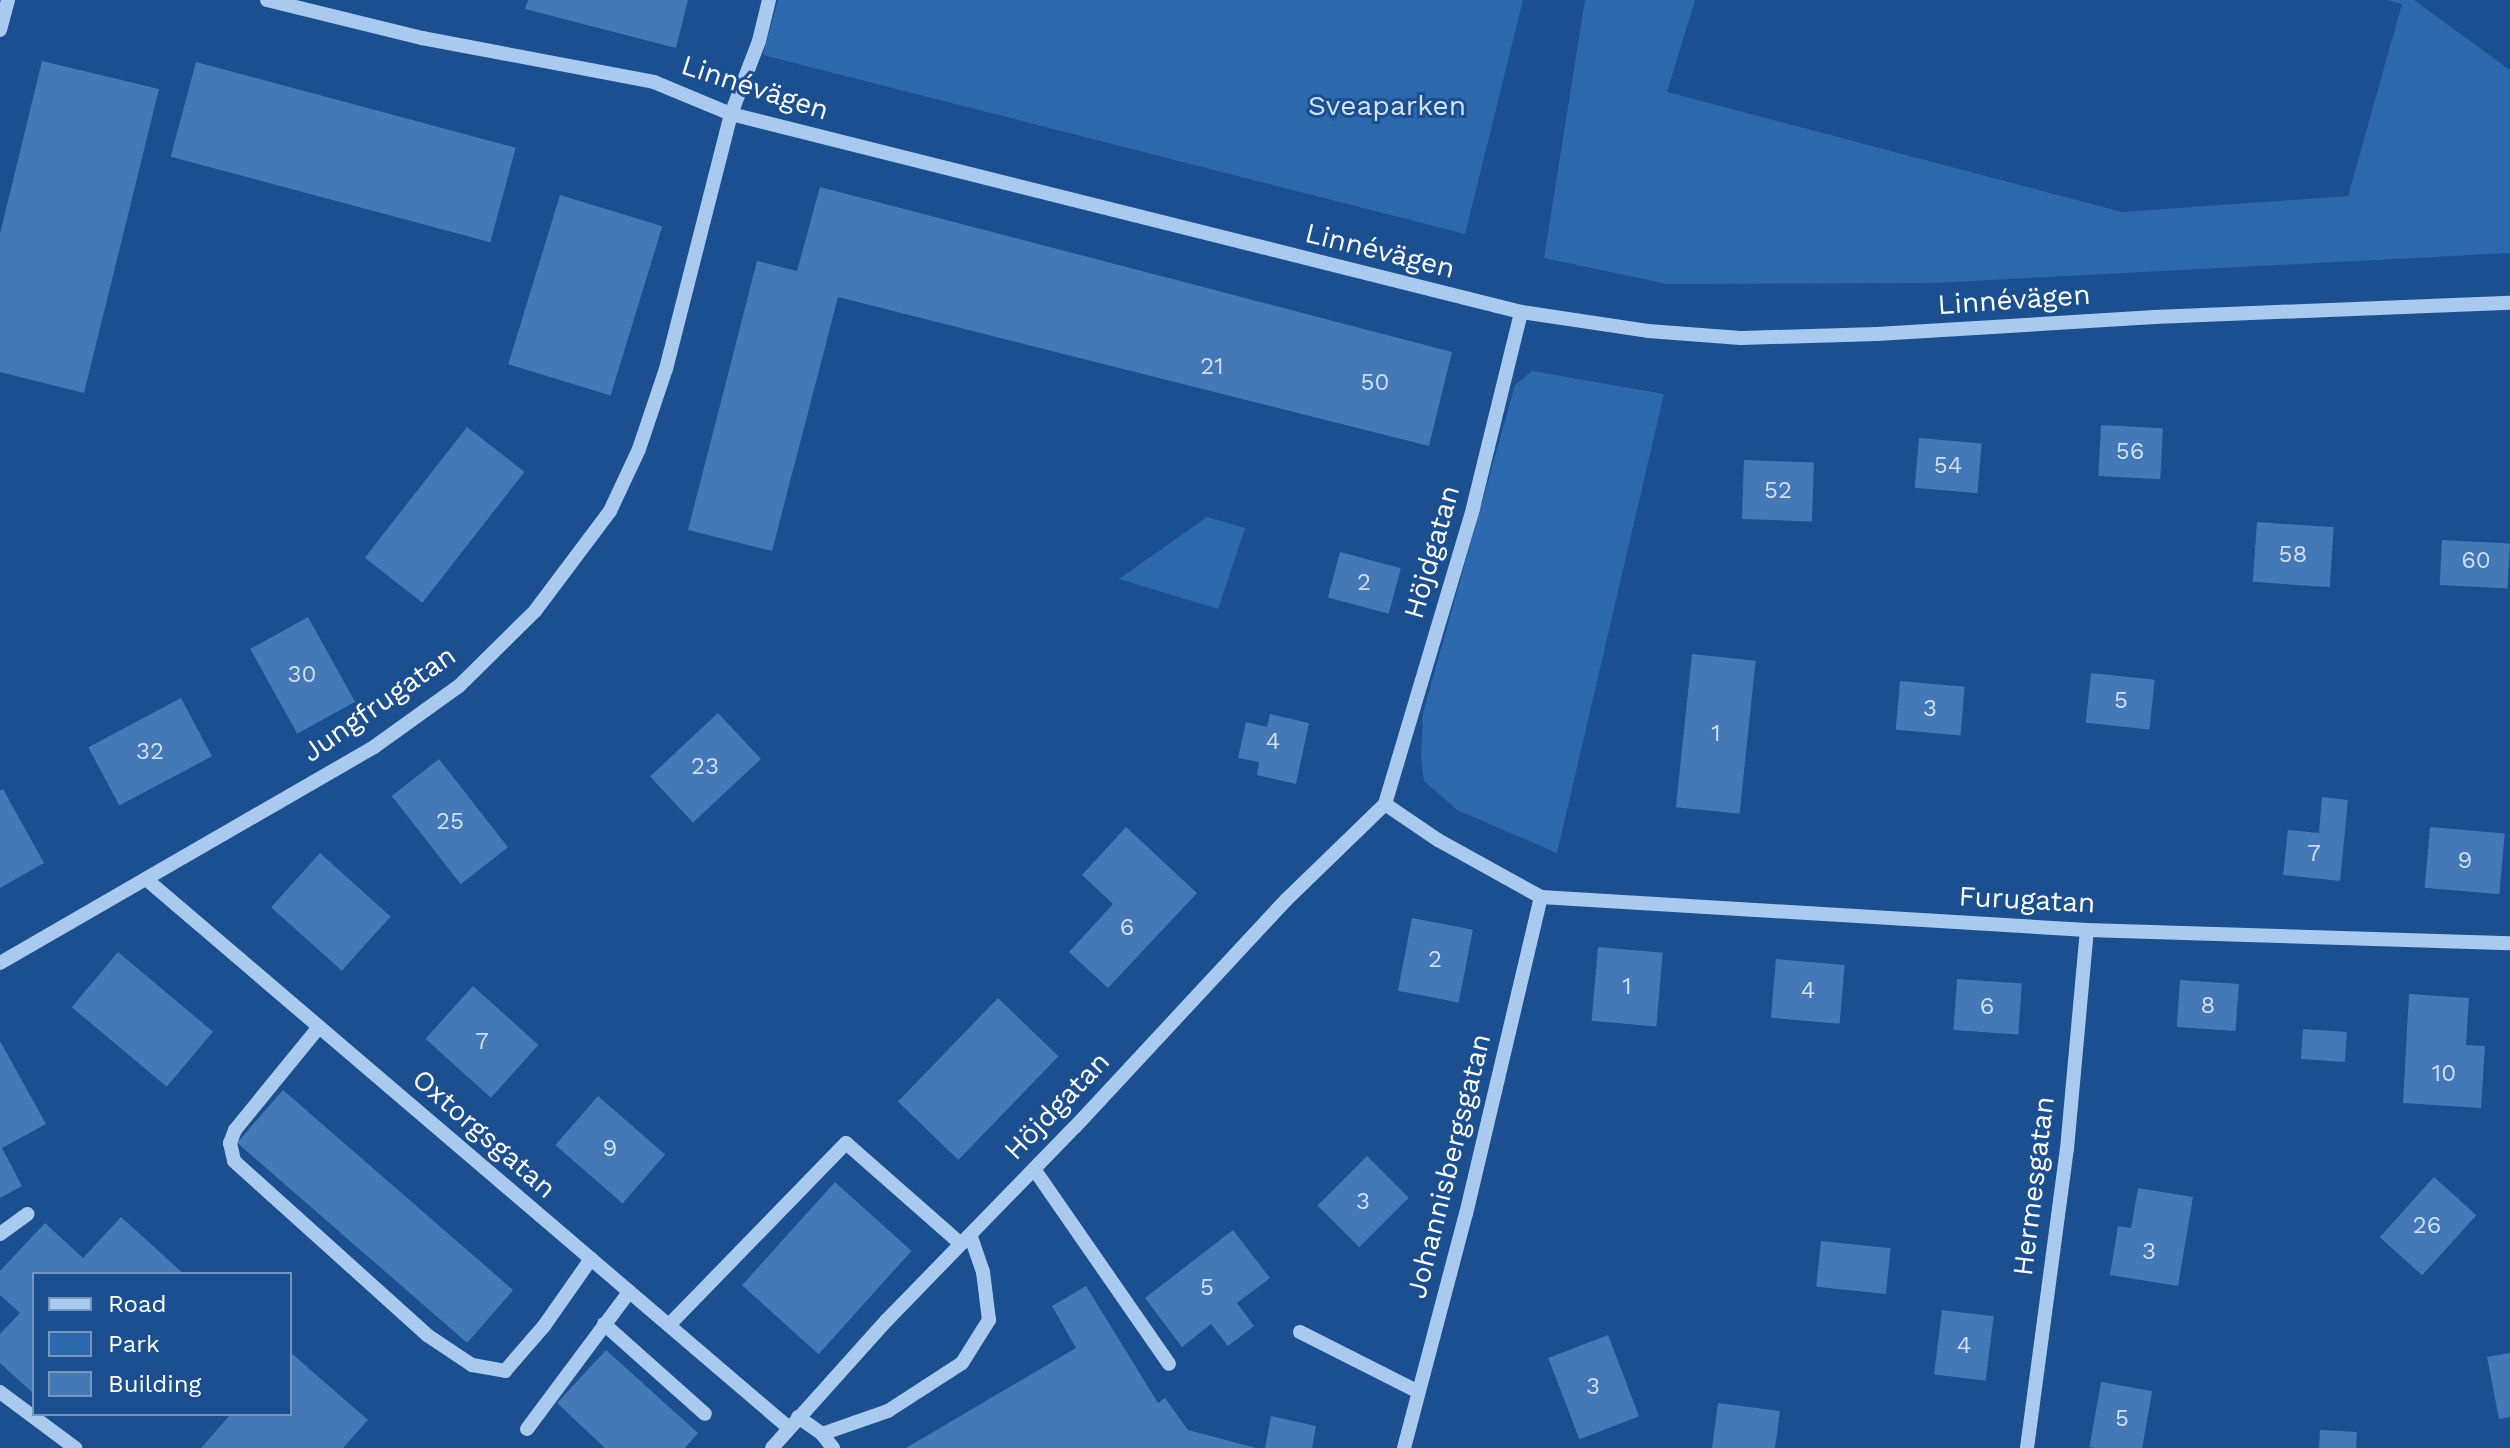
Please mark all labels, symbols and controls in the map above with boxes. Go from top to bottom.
street label: Linnévägen [677,48,833,128]
park label: Sveaparken [1308,89,1466,123]
street label: Linnévägen [1302,216,1458,286]
street label: Linnévägen [1936,278,2092,322]
house number: 21 [1200,353,1224,381]
house number: 50 [1361,369,1389,397]
house number: 56 [2116,438,2144,466]
house number: 54 [1934,452,1962,480]
house number: 52 [1764,477,1792,505]
street label: Höjdgatan [1397,481,1467,623]
house number: 58 [2279,541,2307,569]
house number: 60 [2461,547,2491,575]
house number: 2 [1357,569,1371,597]
street label: Jungfrugatan [296,639,462,769]
house number: 30 [288,661,316,689]
house number: 5 [2114,687,2128,715]
house number: 3 [1923,695,1937,723]
house number: 1 [1711,720,1721,748]
house number: 4 [1266,728,1280,756]
house number: 32 [136,738,164,766]
house number: 23 [691,753,719,781]
house number: 25 [436,808,464,836]
house number: 7 [2307,840,2321,868]
house number: 9 [2458,847,2472,875]
street label: Furugatan [1958,880,2096,920]
house number: 6 [1120,914,1134,942]
house number: 2 [1428,946,1442,974]
house number: 1 [1622,973,1632,1001]
house number: 4 [1801,977,1815,1005]
house number: 8 [2201,992,2215,1020]
house number: 6 [1980,993,1994,1021]
house number: 7 [475,1028,489,1056]
street label: Johannisbergsgatan [1400,1030,1498,1302]
street label: Höjdgatan [997,1045,1117,1167]
house number: 10 [2432,1060,2456,1088]
street label: Oxtorgsgatan [405,1062,563,1206]
street label: Hermesgatan [2006,1094,2062,1278]
house number: 9 [603,1135,617,1163]
house number: 3 [1356,1188,1370,1216]
house number: 26 [2413,1212,2441,1240]
house number: 3 [2142,1238,2156,1266]
legend [32,1272,292,1416]
house number: 5 [1200,1274,1214,1302]
text: Road [108,1290,167,1318]
text: Park [108,1330,160,1358]
house number: 4 [1957,1332,1971,1360]
text: Building [108,1370,201,1398]
house number: 3 [1586,1373,1600,1401]
house number: 5 [2115,1405,2129,1433]

